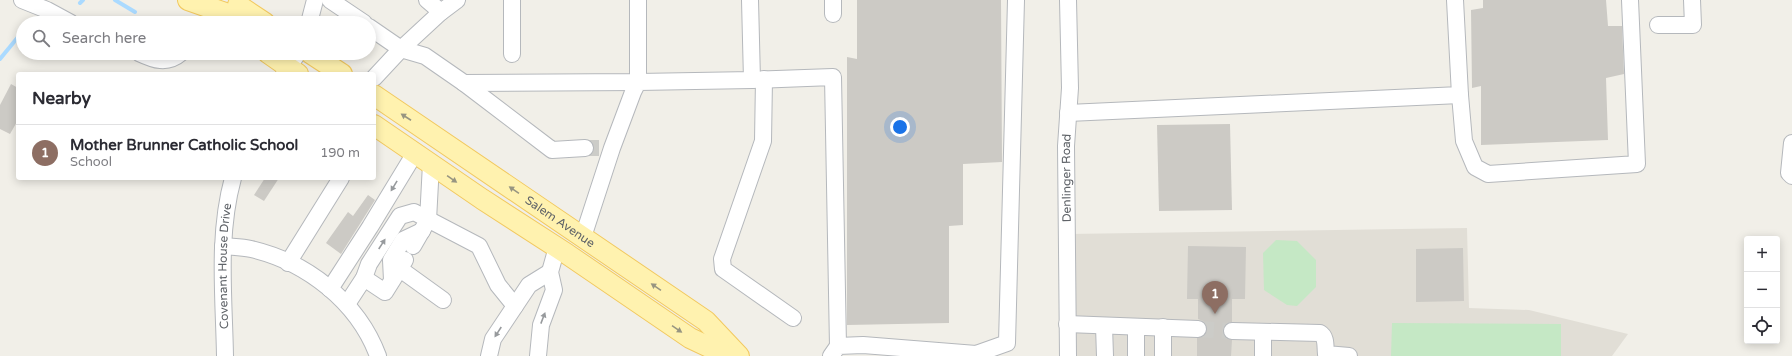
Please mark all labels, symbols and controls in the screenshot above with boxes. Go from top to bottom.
search box [16,16,376,60]
icon: search [30,27,52,49]
text: Search here [62,29,146,47]
text: Nearby [32,88,91,109]
one-way arrow [400,113,412,120]
your location [890,117,910,137]
street label: Denlinger Road [1059,133,1074,222]
text: Mother Brunner Catholic School [70,136,298,154]
text: 1 [41,145,49,161]
text: 190 m [320,145,360,161]
text: School [70,154,112,170]
one-way arrow [447,175,458,183]
one-way arrow [390,180,397,192]
one-way arrow [509,186,519,194]
street label: Salem Avenue [523,193,598,250]
street label: Covenant House Drive [216,202,234,329]
map controls [1744,236,1780,344]
button: + [1744,236,1780,272]
one-way arrow [378,239,386,249]
button: − [1744,272,1780,308]
pin: 1 [1202,281,1228,314]
one-way arrow [651,283,661,291]
button: locate [1744,308,1780,344]
one-way arrow [541,311,547,323]
one-way arrow [672,325,682,333]
one-way arrow [494,327,502,337]

